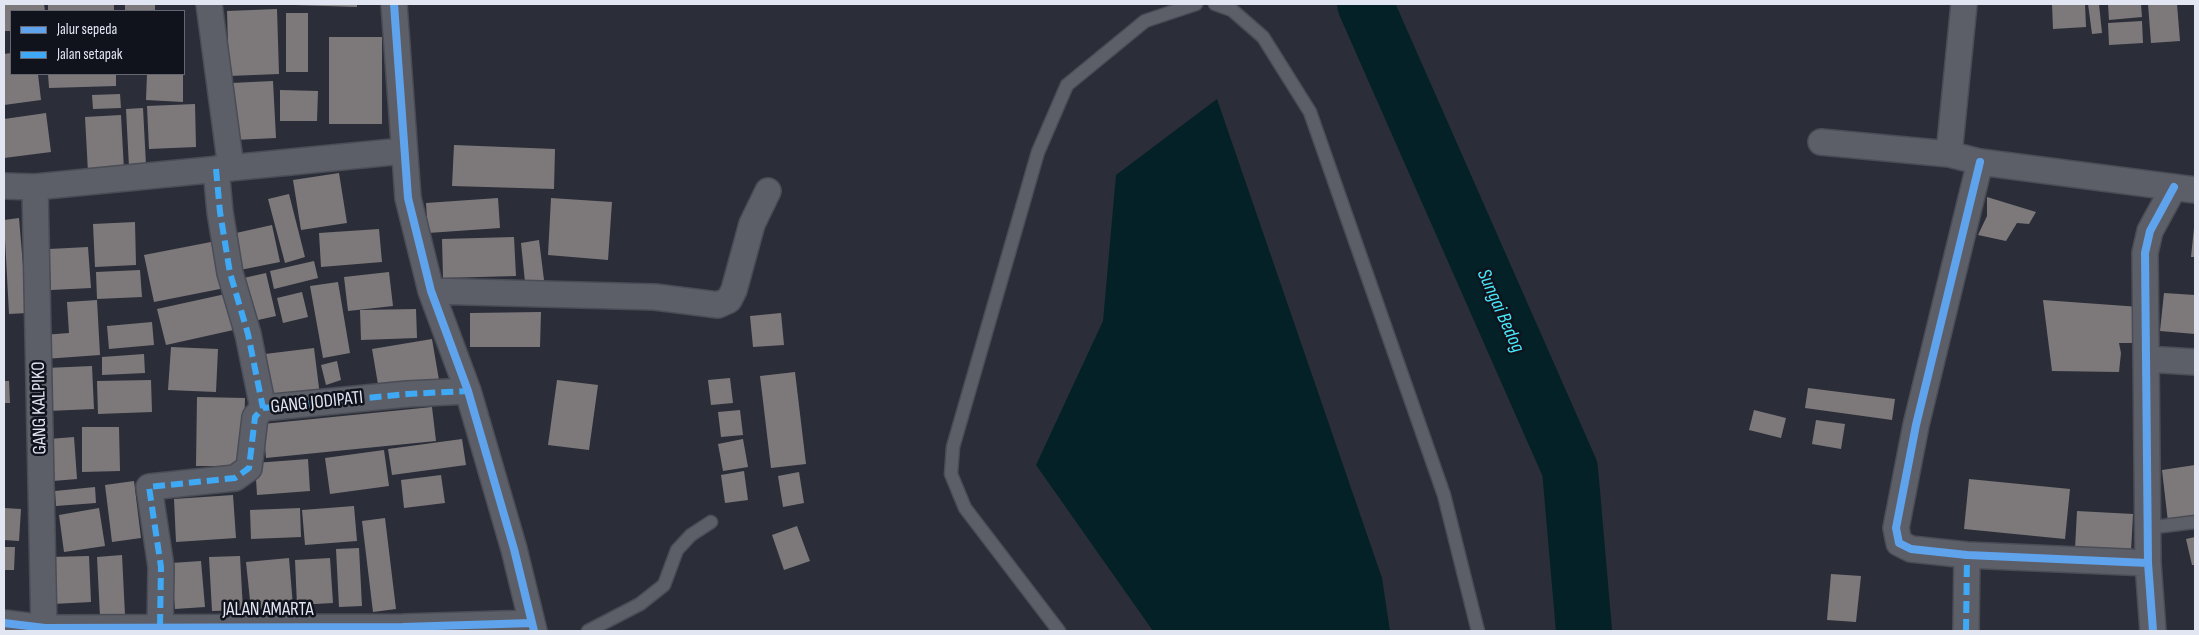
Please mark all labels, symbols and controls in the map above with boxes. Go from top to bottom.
legend [10,10,185,75]
text: Jalur sepeda [57,20,117,39]
text: Jalan setapak [57,45,123,64]
water label: Sungai Bedog [1471,266,1529,356]
street label: GANG KALPIKO [28,361,52,455]
street label: GANG JODIPATI [270,387,364,419]
street label: JALAN AMARTA [222,599,314,621]

